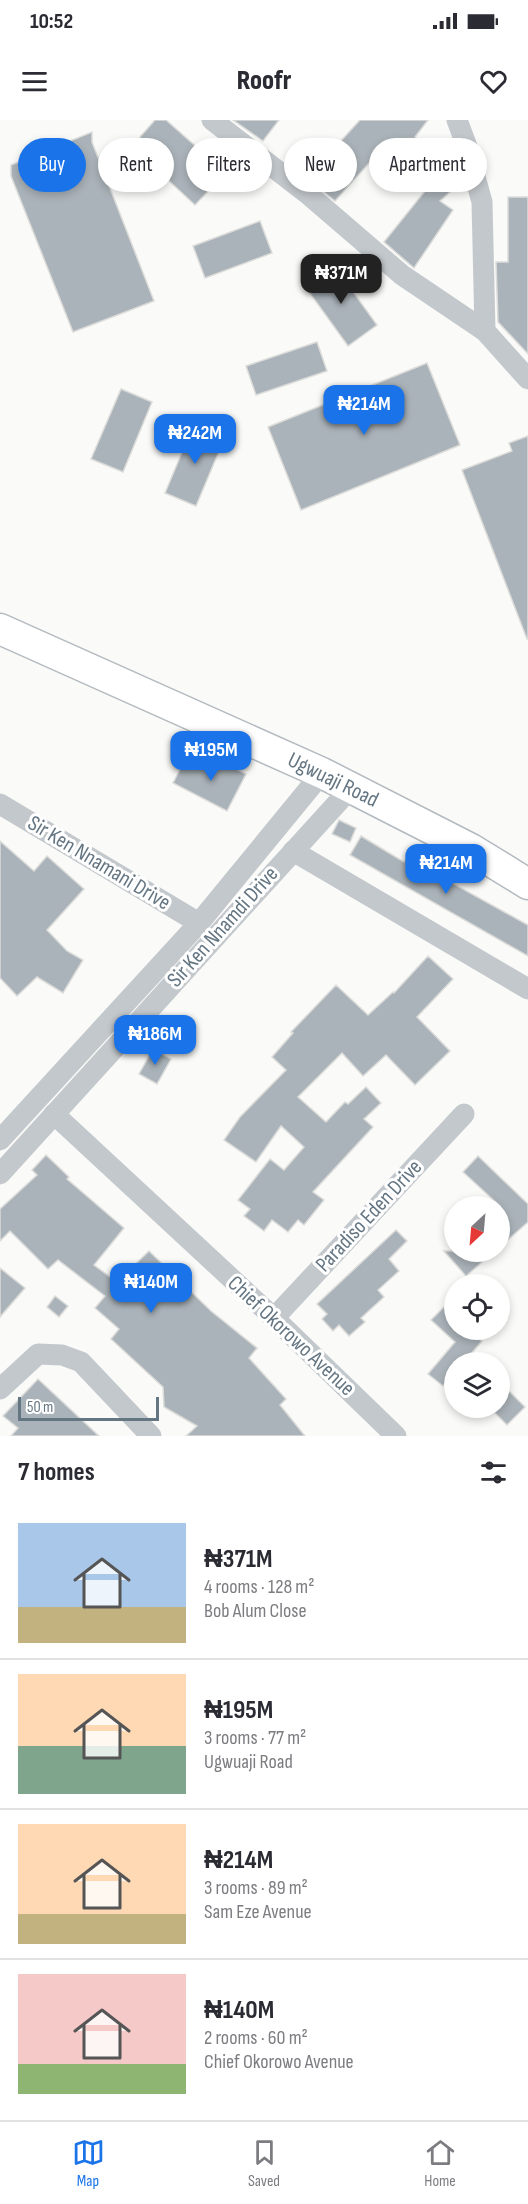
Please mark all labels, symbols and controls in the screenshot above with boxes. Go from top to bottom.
text: 10:52 [30,8,73,35]
icon: menu [18,65,51,98]
text: Roofr [237,65,291,97]
icon: heart [477,65,510,98]
chip: Buy [18,138,86,192]
chip: Rent [98,138,174,192]
chip: Filters [186,138,272,192]
chip: New [284,138,357,192]
chip: Apartment [369,138,487,192]
pin: ₦371M [299,254,383,305]
text: ₦371M [315,261,367,285]
pin: ₦214M [322,385,406,436]
text: ₦214M [337,392,391,416]
pin: ₦242M [153,414,237,465]
text: ₦242M [168,421,222,445]
pin: ₦195M [169,731,253,782]
text: ₦195M [184,738,238,762]
street label: Ugwuaji Road [283,746,383,814]
street label: Sir Ken Nnamani Drive [23,810,175,916]
pin: ₦214M [404,844,488,895]
text: ₦214M [419,851,473,875]
street label: Sir Ken Nnamdi Drive [162,861,284,993]
pin: ₦186M [113,1015,197,1066]
text: ₦186M [128,1022,182,1046]
street label: Paradiso Eden Drive [310,1154,428,1278]
north arrow [444,1196,510,1262]
map controls [444,1196,510,1418]
pin: ₦140M [109,1263,193,1314]
text: ₦140M [124,1270,178,1294]
street label: Chief Okorowo Avenue [222,1270,360,1402]
button: locate [444,1274,510,1340]
button: layers [444,1352,510,1418]
scale bar [18,1394,159,1422]
text: 50 m [27,1398,53,1417]
icon: filters [477,1456,510,1489]
text: 7 homes [18,1457,95,1488]
text: ₦371M [204,1544,272,1575]
icon: home [66,1547,138,1619]
text: 4 rooms · 128 m² [204,1575,314,1599]
text: Bob Alum Close [204,1599,307,1623]
text: ₦195M [204,1695,273,1726]
icon: home [66,1698,138,1770]
text: 3 rooms · 77 m² [204,1726,306,1750]
text: Ugwuaji Road [204,1750,293,1774]
text: ₦214M [204,1845,273,1876]
icon: home [66,1848,138,1920]
text: 3 rooms · 89 m² [204,1876,308,1900]
text: Sam Eze Avenue [204,1900,312,1924]
text: ₦140M [204,1995,274,2026]
icon: home [66,1998,138,2070]
text: 2 rooms · 60 m² [204,2026,308,2050]
text: Chief Okorowo Avenue [204,2050,354,2074]
tab: Map [72,2136,105,2191]
tab: Saved [248,2136,281,2191]
tab: Home [424,2136,457,2191]

